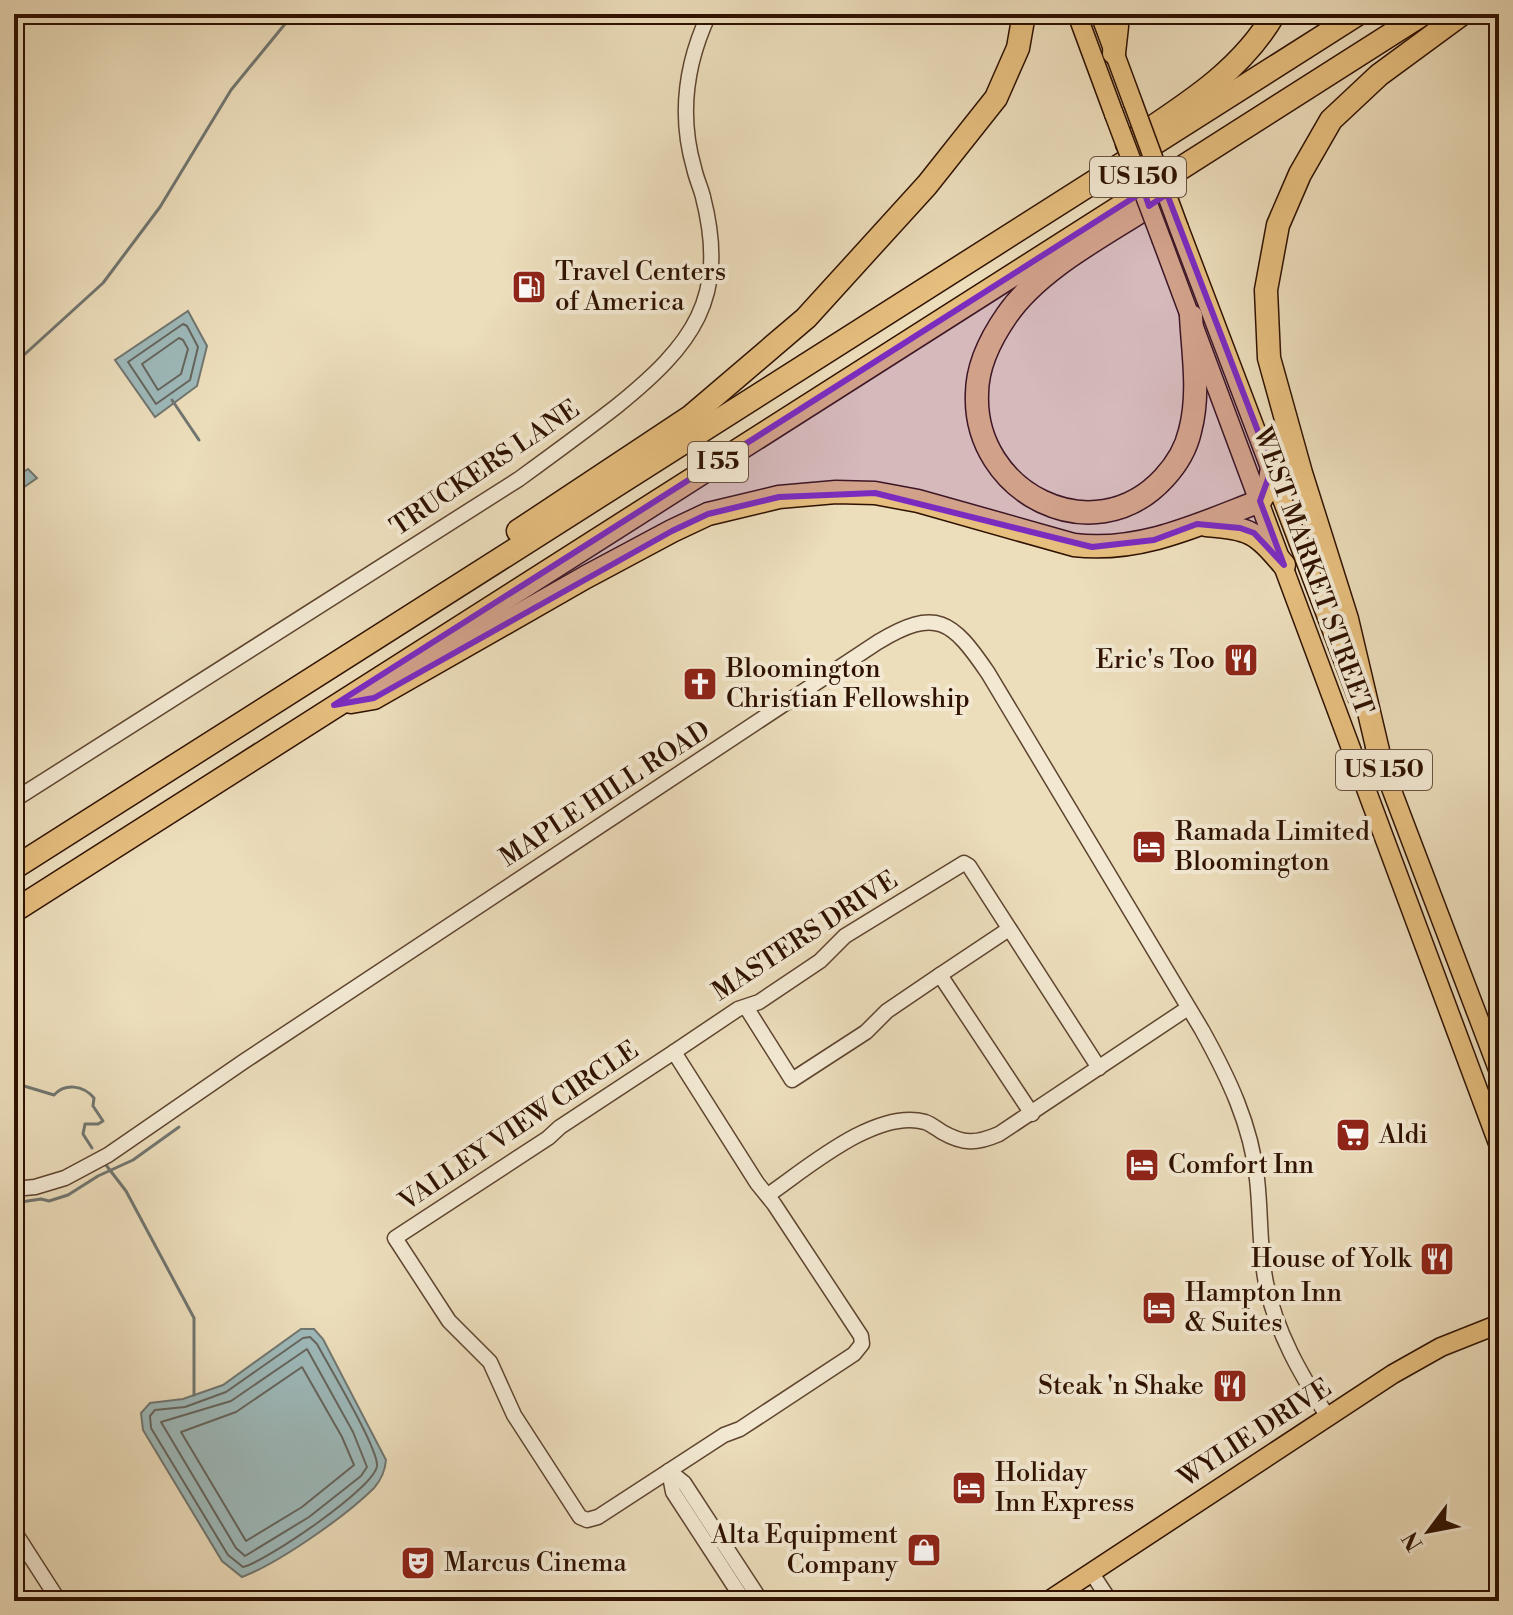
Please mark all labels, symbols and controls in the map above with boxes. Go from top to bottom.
road number: US 150 [1090,157,1186,197]
place label: Travel Centers of America [555,256,726,318]
fuel station icon: Travel Centers of America [510,268,548,306]
street label: TRUCKERS LANE [384,393,586,543]
street label: WEST MARKET STREET [1246,422,1380,719]
road number: I 55 [688,442,748,482]
restaurant icon: Eric's Too [1222,641,1260,679]
place label: Eric's Too [1096,644,1215,676]
place label: Bloomington Christian Fellowship [725,653,970,715]
church icon: Bloomington Christian Fellowship [681,665,719,703]
street label: MAPLE HILL ROAD [494,714,716,874]
road number: US 150 [1336,750,1432,790]
place label: Ramada Limited Bloomington [1174,816,1370,878]
hotel icon: Ramada Limited Bloomington [1130,828,1168,866]
street label: MASTERS DRIVE [706,864,904,1008]
street label: VALLEY VIEW CIRCLE [393,1034,645,1218]
supermarket icon: Aldi [1334,1116,1372,1154]
place label: Aldi [1378,1119,1428,1151]
hotel icon: Comfort Inn [1123,1146,1161,1184]
place label: Comfort Inn [1168,1149,1314,1181]
restaurant icon: House of Yolk [1418,1240,1456,1278]
place label: House of Yolk [1251,1243,1412,1275]
place label: Hampton Inn & Suites [1185,1277,1342,1339]
hotel icon: Hampton Inn & Suites [1140,1289,1178,1327]
restaurant icon: Steak 'n Shake [1211,1367,1249,1405]
place label: Steak 'n Shake [1038,1370,1204,1402]
street label: WYLIE DRIVE [1172,1372,1337,1495]
place label: Holiday Inn Express [995,1457,1134,1519]
hotel icon: Holiday Inn Express [950,1469,988,1507]
north arrow [1389,1491,1469,1571]
place label: Alta Equipment Company [710,1519,898,1581]
text: N [1397,1526,1429,1555]
shop icon: Alta Equipment Company [905,1531,943,1569]
theatre icon: Marcus Cinema [399,1544,437,1582]
place label: Marcus Cinema [444,1547,628,1579]

